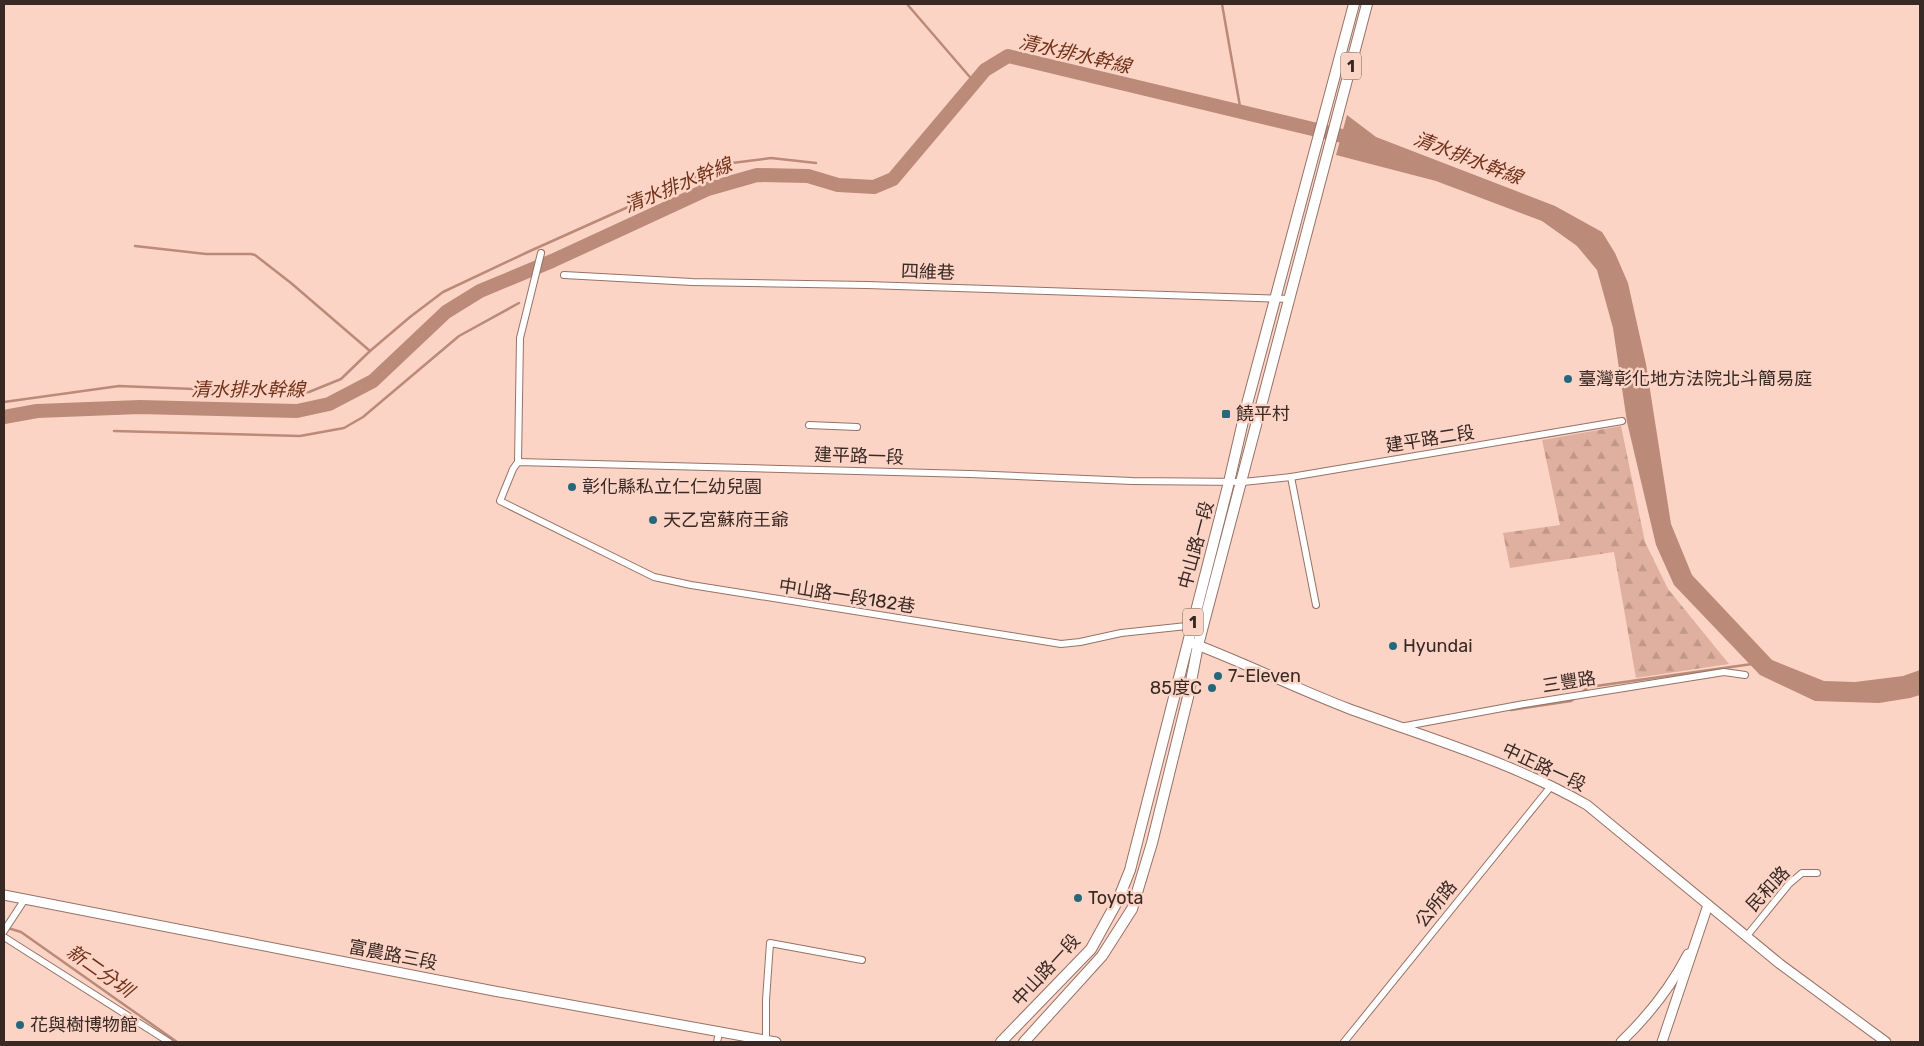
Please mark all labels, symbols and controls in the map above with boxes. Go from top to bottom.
water label: 清水排水幹線 [1017,30,1135,78]
road number: 1 [1341,52,1361,80]
water label: 清水排水幹線 [1411,127,1527,190]
water label: 清水排水幹線 [621,152,737,217]
street label: 四維巷 [901,260,955,284]
place label: 臺灣彰化地方法院北斗簡易庭 [1578,368,1812,390]
marker: 臺灣彰化地方法院北斗簡易庭 [1562,373,1574,385]
water label: 清水排水幹線 [191,378,307,401]
place label: 饒平村 [1236,403,1290,425]
marker: 饒平村 [1220,408,1232,420]
street label: 建平路二段 [1384,421,1476,457]
street label: 建平路一段 [814,443,904,469]
place label: 彰化縣私立仁仁幼兒園 [582,476,762,498]
marker: 彰化縣私立仁仁幼兒園 [566,481,578,493]
street label: 中山路一段 [1174,499,1218,591]
place label: 天乙宮蘇府王爺 [663,509,789,531]
marker: 天乙宮蘇府王爺 [647,514,659,526]
street label: 中山路一段182巷 [777,574,917,618]
road number: 1 [1183,608,1203,636]
place label: Hyundai [1403,635,1473,657]
marker: Hyundai [1387,640,1399,652]
place label: 7-Eleven [1228,665,1301,687]
street label: 三豐路 [1541,667,1597,697]
marker: 7-Eleven [1212,670,1224,682]
place label: 85度C [1150,677,1202,699]
marker: 85度C [1206,682,1218,694]
street label: 中正路一段 [1499,738,1589,796]
street label: 民和路 [1742,862,1794,916]
street label: 公所路 [1410,876,1462,932]
place label: Toyota [1088,887,1144,909]
marker: Toyota [1072,892,1084,904]
street label: 中山路一段 [1007,930,1085,1010]
street label: 富農路三段 [347,936,439,974]
water label: 新二分圳 [62,940,140,1004]
place label: 花與樹博物館 [30,1014,138,1036]
marker: 花與樹博物館 [14,1019,26,1031]

